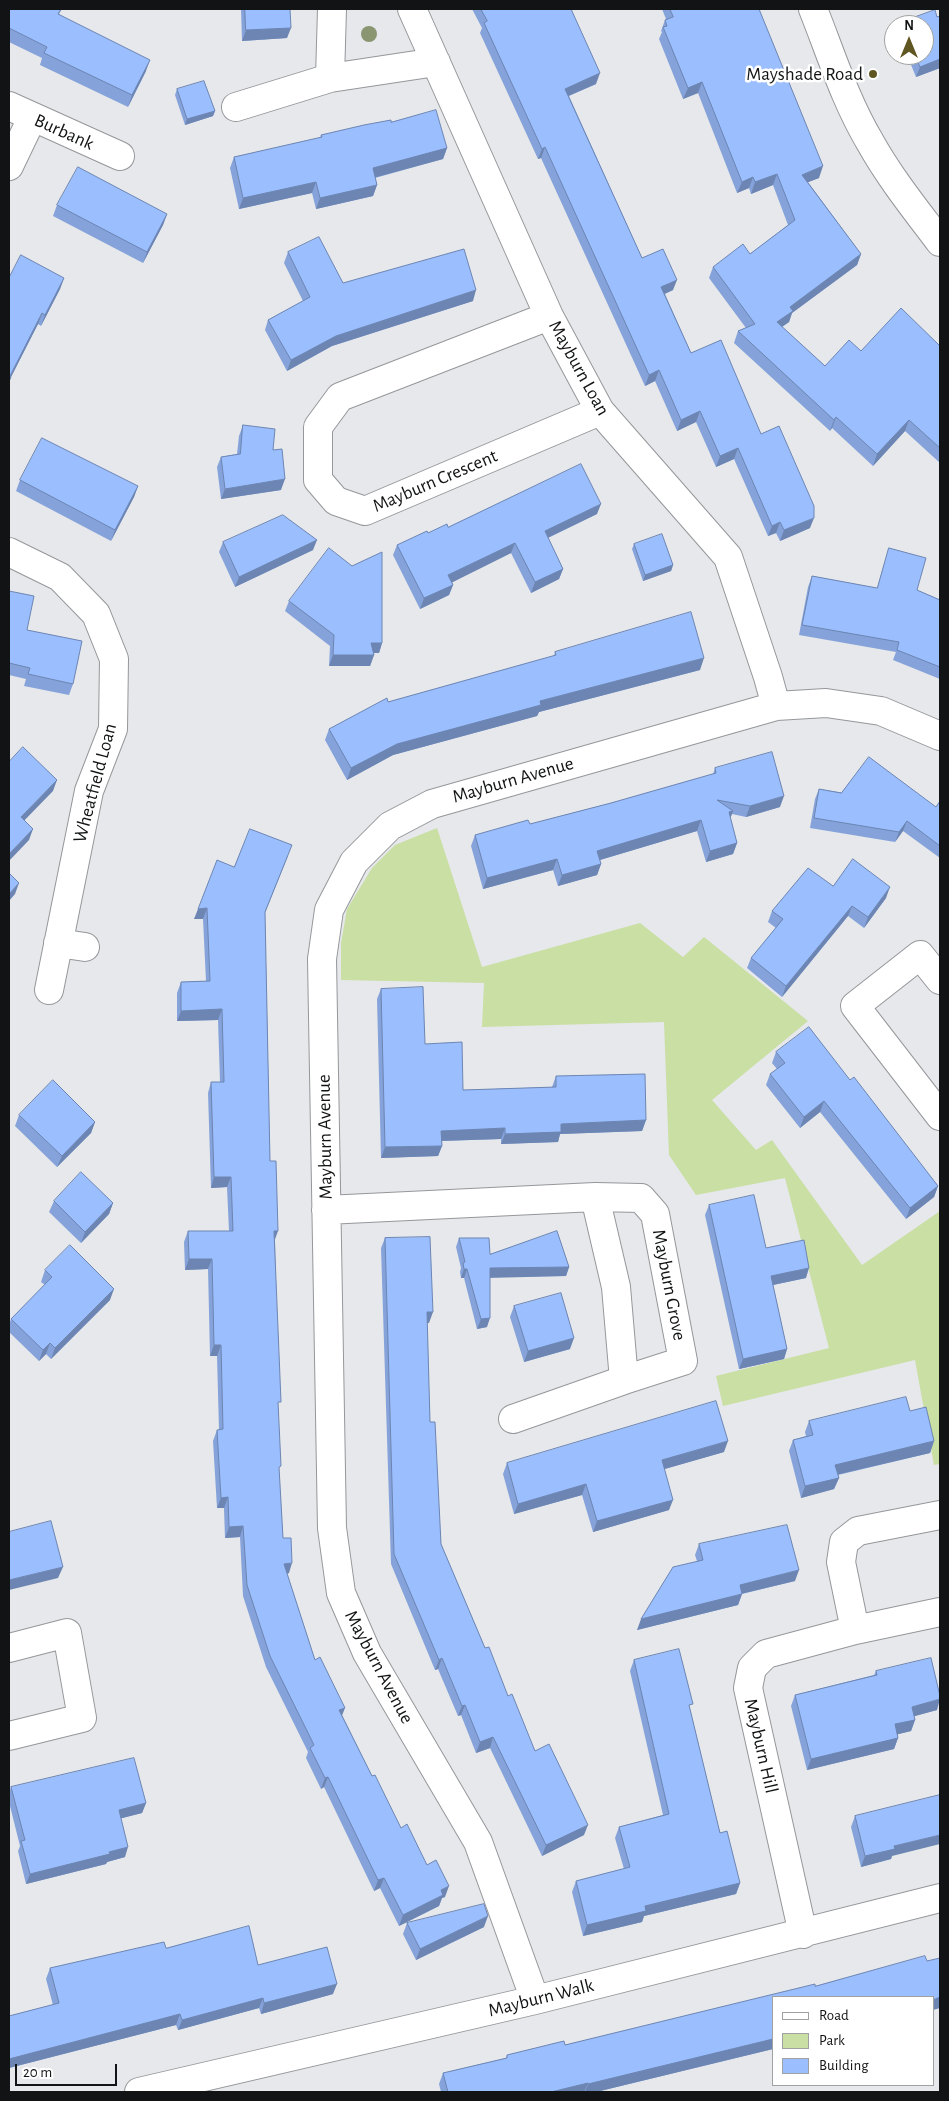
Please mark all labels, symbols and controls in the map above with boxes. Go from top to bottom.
north arrow [884,15,934,65]
text: N [904,19,914,33]
place label: Mayshade Road [746,63,863,85]
marker: Mayshade Road [867,68,879,80]
street label: Burbank [31,109,97,155]
street label: Mayburn Loan [544,316,614,420]
street label: Mayburn Crescent [369,444,501,518]
street label: Wheatfield Loan [68,721,122,845]
street label: Mayburn Avenue [450,752,576,808]
street label: Mayburn Avenue [313,1074,337,1200]
street label: Mayburn Grove [647,1228,691,1342]
street label: Mayburn Avenue [340,1606,418,1728]
street label: Mayburn Hill [739,1696,783,1796]
street label: Mayburn Walk [486,1974,596,2022]
legend [772,1996,934,2086]
text: Road [819,2008,849,2023]
text: Park [819,2033,845,2048]
scale bar [18,2054,120,2086]
text: Building [819,2058,869,2073]
text: 20 m [23,2065,52,2080]

